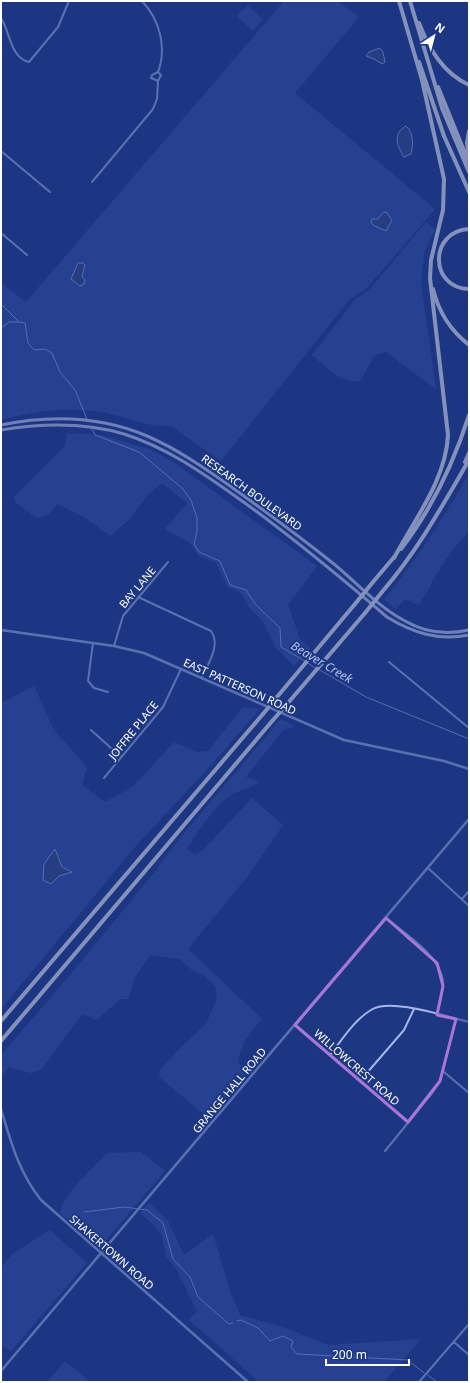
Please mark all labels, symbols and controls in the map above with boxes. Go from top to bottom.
north arrow [414,16,454,56]
text: N [432,19,448,36]
street label: RESEARCH BOULEVARD [199,450,305,534]
street label: BAY LANE [115,563,159,611]
water label: Beaver Creek [288,637,357,688]
street label: EAST PATTERSON ROAD [181,654,299,718]
street label: JOFFRE PLACE [104,698,161,763]
street label: WILLOWCREST ROAD [311,1026,403,1108]
street label: GRANGE HALL ROAD [189,1044,269,1136]
street label: SHAKERTOWN ROAD [67,1211,157,1293]
scale bar [326,1341,409,1367]
text: 200 m [332,1346,367,1363]

